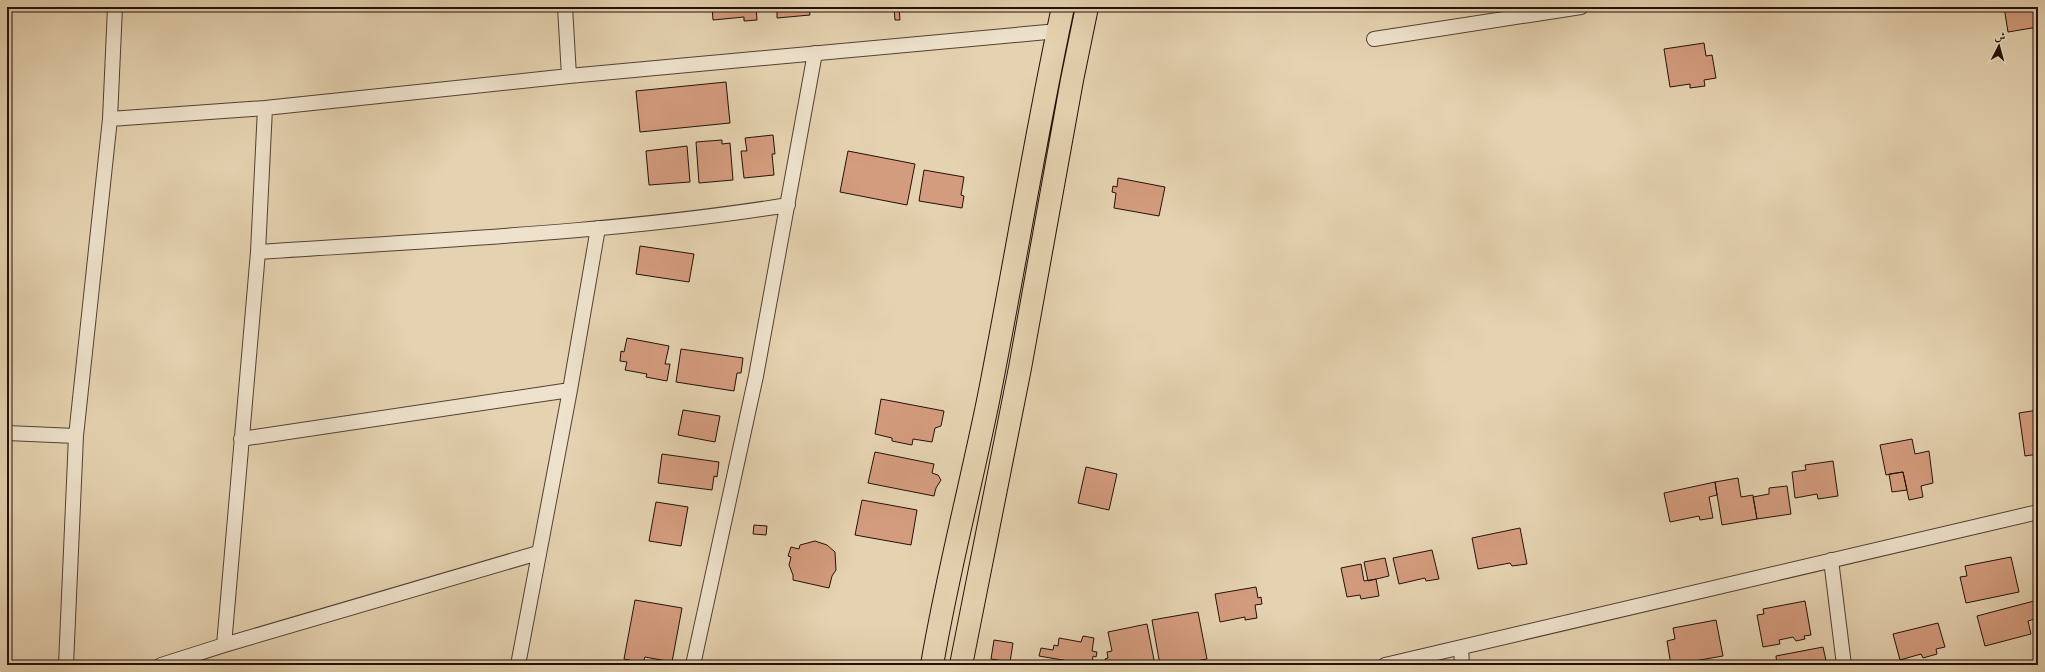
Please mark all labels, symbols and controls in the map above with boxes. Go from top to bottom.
north arrow [1979,26,2019,66]
text: ش [1994,29,2006,44]

